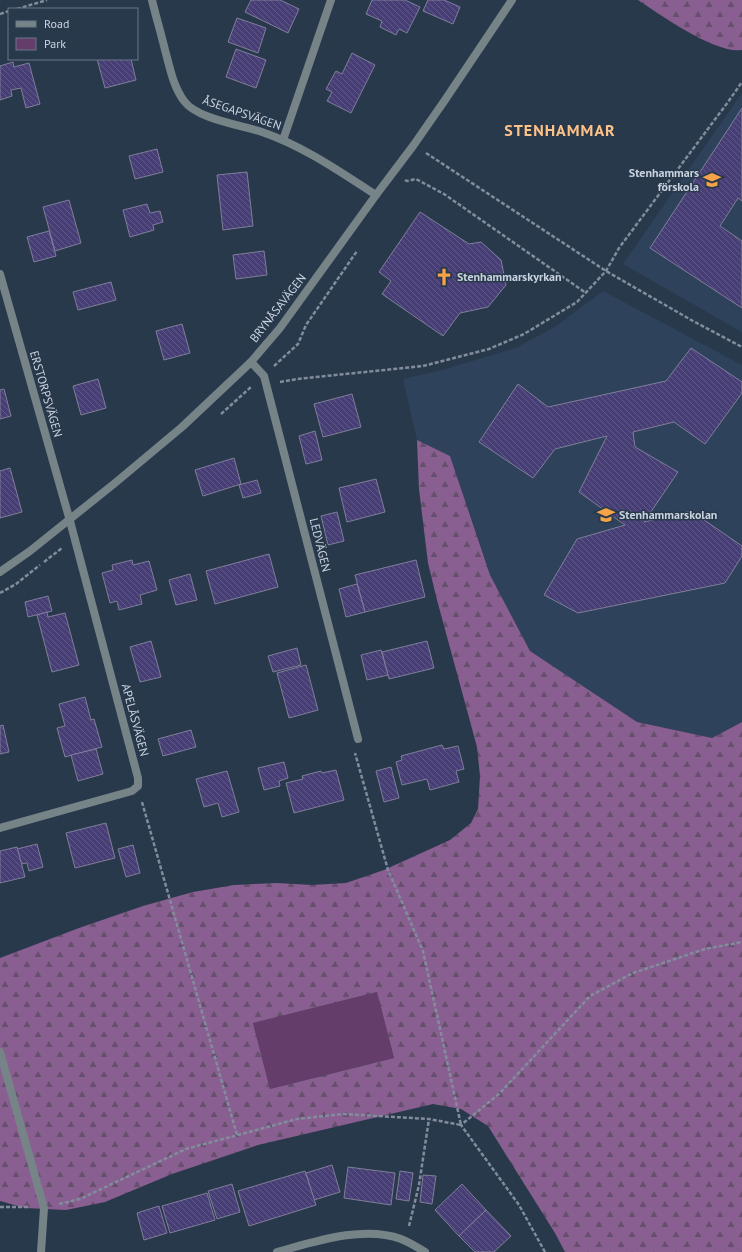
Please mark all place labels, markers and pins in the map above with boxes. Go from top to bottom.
place label: Stenhammars förskola [629,165,699,194]
school or university icon: Stenhammars förskola [702,170,722,190]
church icon: Stenhammarskyrkan [434,267,454,287]
place label: Stenhammarskyrkan [457,269,562,284]
school or university icon: Stenhammarskolan [596,505,616,525]
place label: Stenhammarskolan [619,507,717,522]

